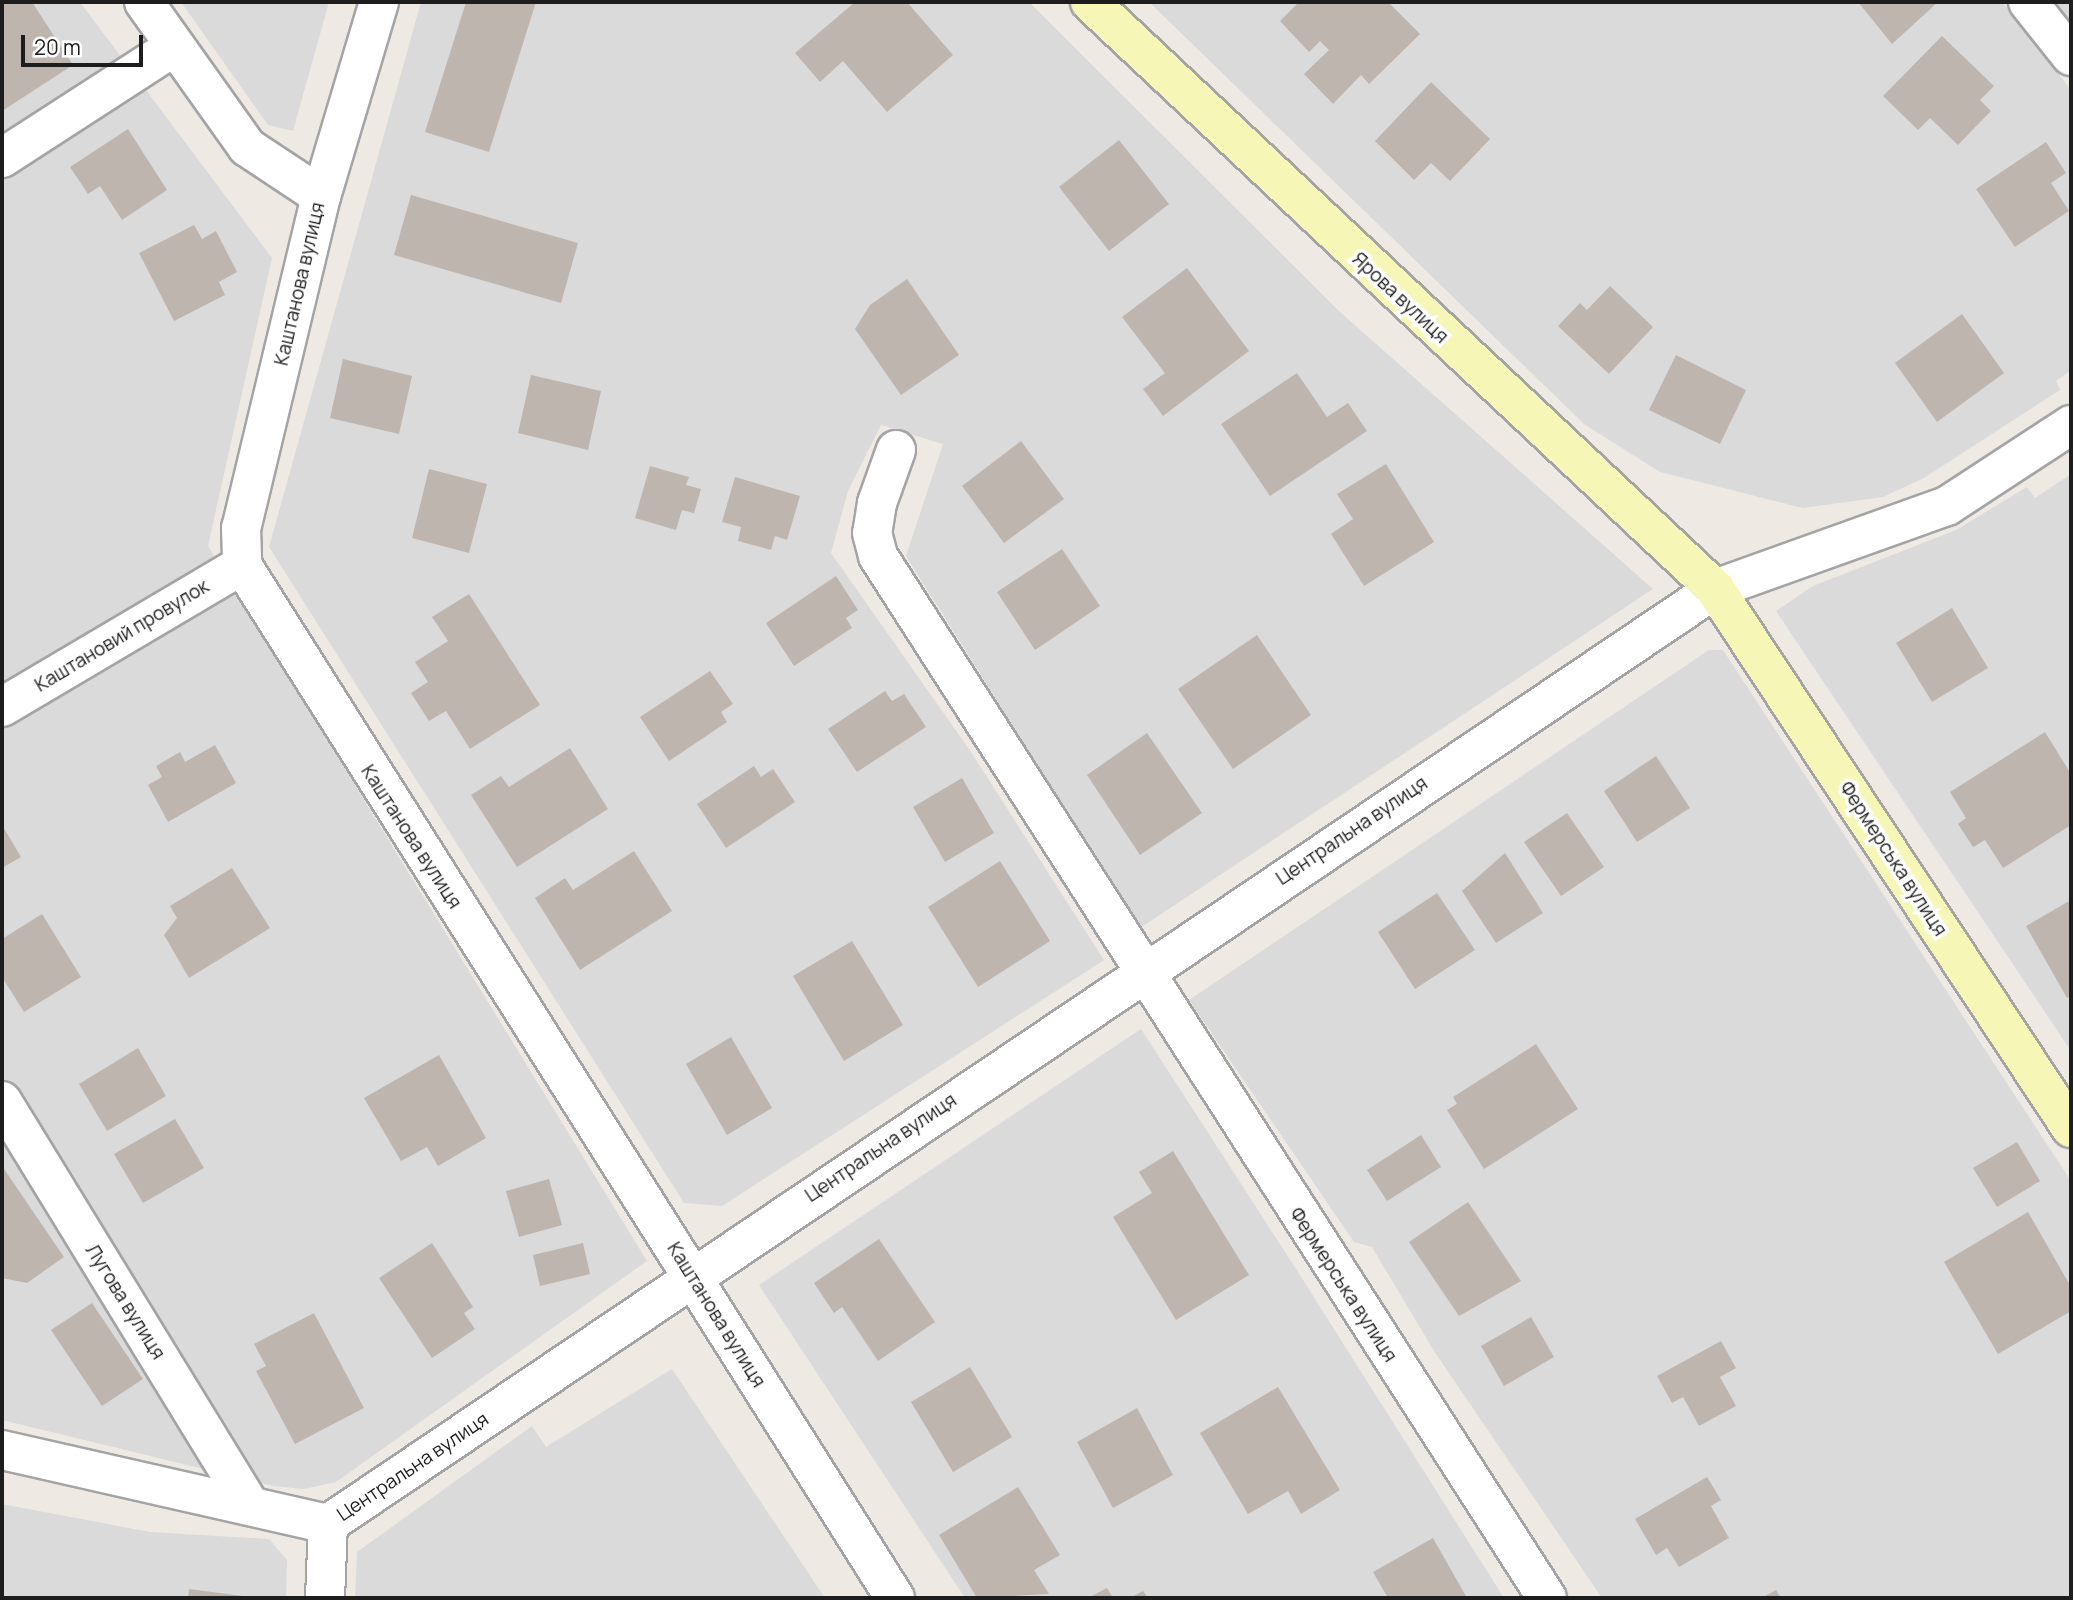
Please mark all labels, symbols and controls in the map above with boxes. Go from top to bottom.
scale bar [24,21,147,65]
text: 20 m [34,33,81,61]
street label: Каштанова вулиця [270,200,330,368]
street label: Ярова вулиця [1347,248,1453,348]
street label: Каштановий провулок [31,575,213,697]
street label: Каштанова вулиця [356,761,466,913]
street label: Центральна вулиця [1272,772,1432,890]
street label: Фермерська вулиця [1835,777,1951,941]
street label: Центральна вулиця [801,1089,961,1207]
street label: Фермерська вулиця [1285,1203,1401,1367]
street label: Каштанова вулиця [662,1238,770,1392]
street label: Лугова вулиця [80,1240,170,1364]
street label: Центральна вулиця [333,1408,493,1526]

